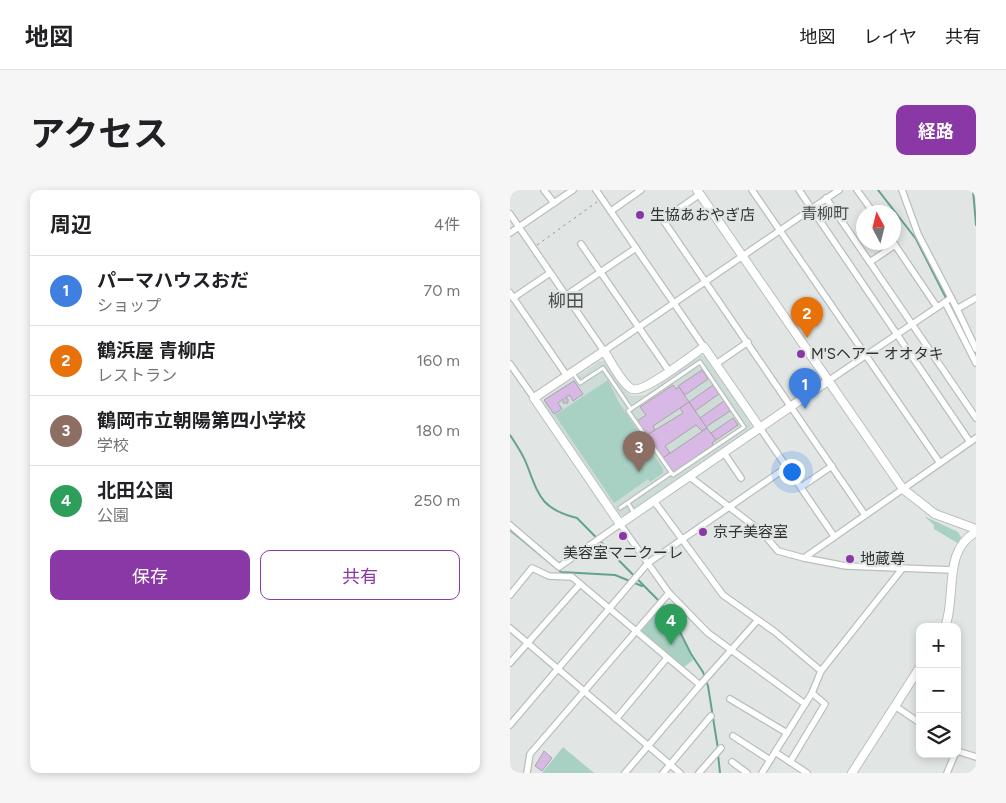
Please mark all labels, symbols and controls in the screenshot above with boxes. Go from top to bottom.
text: 地図 [25,22,73,51]
text: 地図 [800,26,836,48]
text: レイヤ [864,26,917,48]
text: 共有 [945,26,981,48]
button: 経路 [896,105,976,155]
text: アクセス [30,113,168,155]
district label: 青柳町 [801,204,849,223]
north arrow [856,205,901,250]
place label: 生協あおやぎ店 [650,206,755,224]
marker: 生協あおやぎ店 [634,209,646,221]
text: 周辺 [50,212,92,237]
text: 4件 [434,215,460,234]
text: パーマハウスおだ [97,269,249,292]
text: 1 [63,281,69,300]
text: 70 m [424,281,460,300]
district label: 柳田 [548,290,584,312]
text: ショップ [97,296,161,315]
pin: 2 [791,297,823,338]
text: 鶴浜屋 青柳店 [97,339,216,362]
place label: M'Sヘアー オオタキ [811,345,944,363]
marker: M'Sヘアー オオタキ [795,348,807,360]
text: 2 [61,351,71,370]
text: 160 m [417,351,460,370]
text: レストラン [97,366,177,385]
pin: 1 [789,368,821,409]
text: 鶴岡市立朝陽第四小学校 [97,409,306,432]
text: 3 [62,421,70,440]
text: 180 m [416,421,460,440]
pin: 3 [623,431,655,472]
text: 学校 [97,436,129,455]
your location [779,459,805,485]
text: 北田公園 [97,479,173,502]
text: 4 [61,491,71,510]
text: 250 m [414,491,460,510]
text: 公園 [97,506,129,525]
place label: 京子美容室 [713,523,788,541]
marker: 京子美容室 [697,526,709,538]
marker: 美容室マニクーレ [617,530,629,542]
place label: 美容室マニクーレ [563,544,683,562]
button: 保存 [50,550,250,600]
button: 共有 [260,550,460,600]
place label: 地蔵尊 [860,550,905,568]
marker: 地蔵尊 [844,553,856,565]
pin: 4 [655,604,687,645]
map controls [916,623,961,758]
button: + [916,623,961,668]
button: − [916,668,961,713]
button: layers [916,713,961,758]

